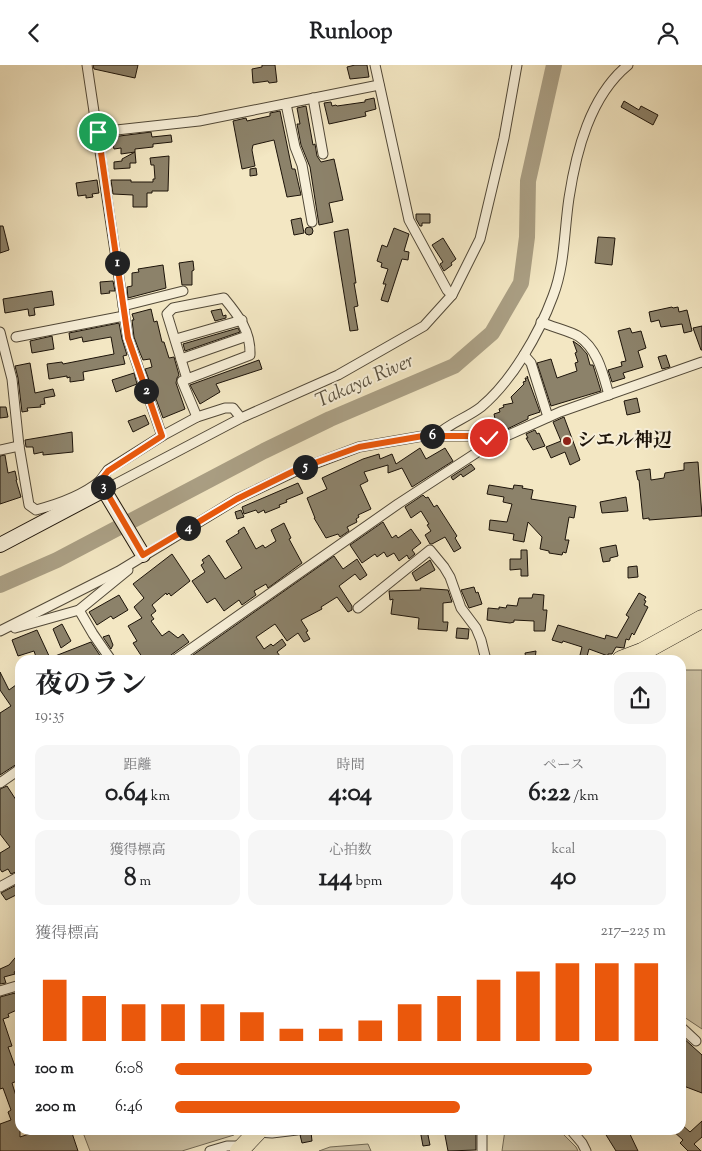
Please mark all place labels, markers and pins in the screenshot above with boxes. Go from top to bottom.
pin [77,111,119,153]
pin: 1 [104,251,130,275]
pin: 2 [134,379,158,403]
pin [468,417,510,459]
pin: 6 [420,423,444,449]
place label: シエル神辺 [577,428,672,455]
marker: シエル神辺 [561,435,573,447]
pin: 5 [292,455,318,479]
pin: 3 [90,475,116,499]
pin: 4 [176,515,200,541]

